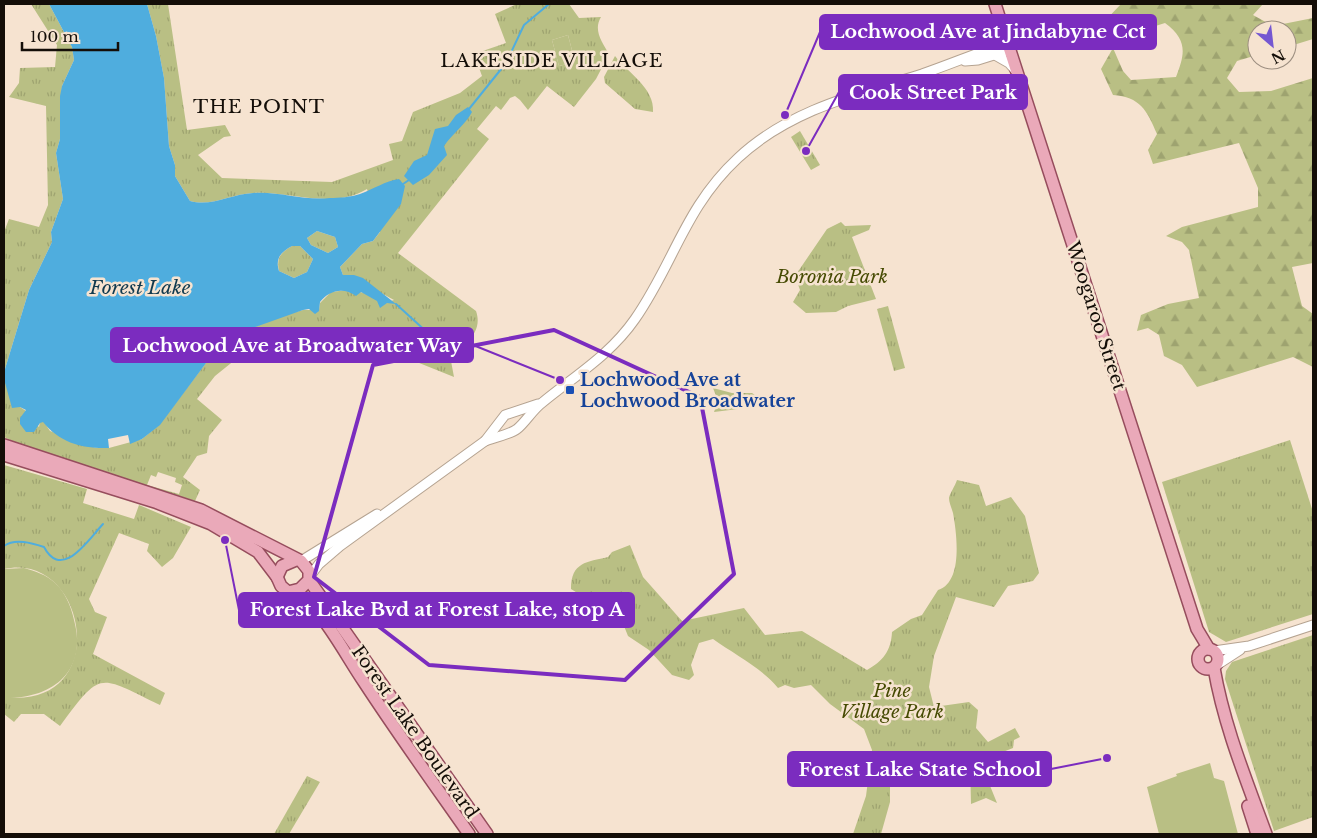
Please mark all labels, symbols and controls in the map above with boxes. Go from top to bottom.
callout: Lochwood Ave at Jindabyne Cct [820,15,1156,49]
scale bar [22,20,119,52]
text: Lochwood Ave at Jindabyne Cct [830,20,1146,43]
north arrow [1247,20,1297,70]
text: 100 m [30,27,79,46]
text: N [1268,45,1288,68]
district label: LAKESIDE VILLAGE [440,49,664,72]
callout: Cook Street Park [839,75,1027,109]
text: Cook Street Park [849,81,1017,104]
district label: THE POINT [193,95,325,118]
street label: Woogaroo Street [1061,238,1131,393]
park label: Boronia Park [775,266,888,288]
water label: Forest Lake [89,276,191,299]
callout: Lochwood Ave at Broadwater Way [111,328,473,362]
text: Lochwood Ave at Broadwater Way [122,334,463,357]
place label: Lochwood Ave at Lochwood Broadwater [580,369,795,412]
marker: Lochwood Ave at Lochwood Broadwater [564,384,576,396]
callout: Forest Lake Bvd at Forest Lake, stop A [239,593,634,627]
text: Forest Lake Bvd at Forest Lake, stop A [250,598,625,621]
street label: Forest Lake Boulevard [347,641,483,823]
park label: Pine Village Park [840,680,944,723]
callout: Forest Lake State School [788,752,1051,786]
text: Forest Lake State School [799,758,1042,781]

